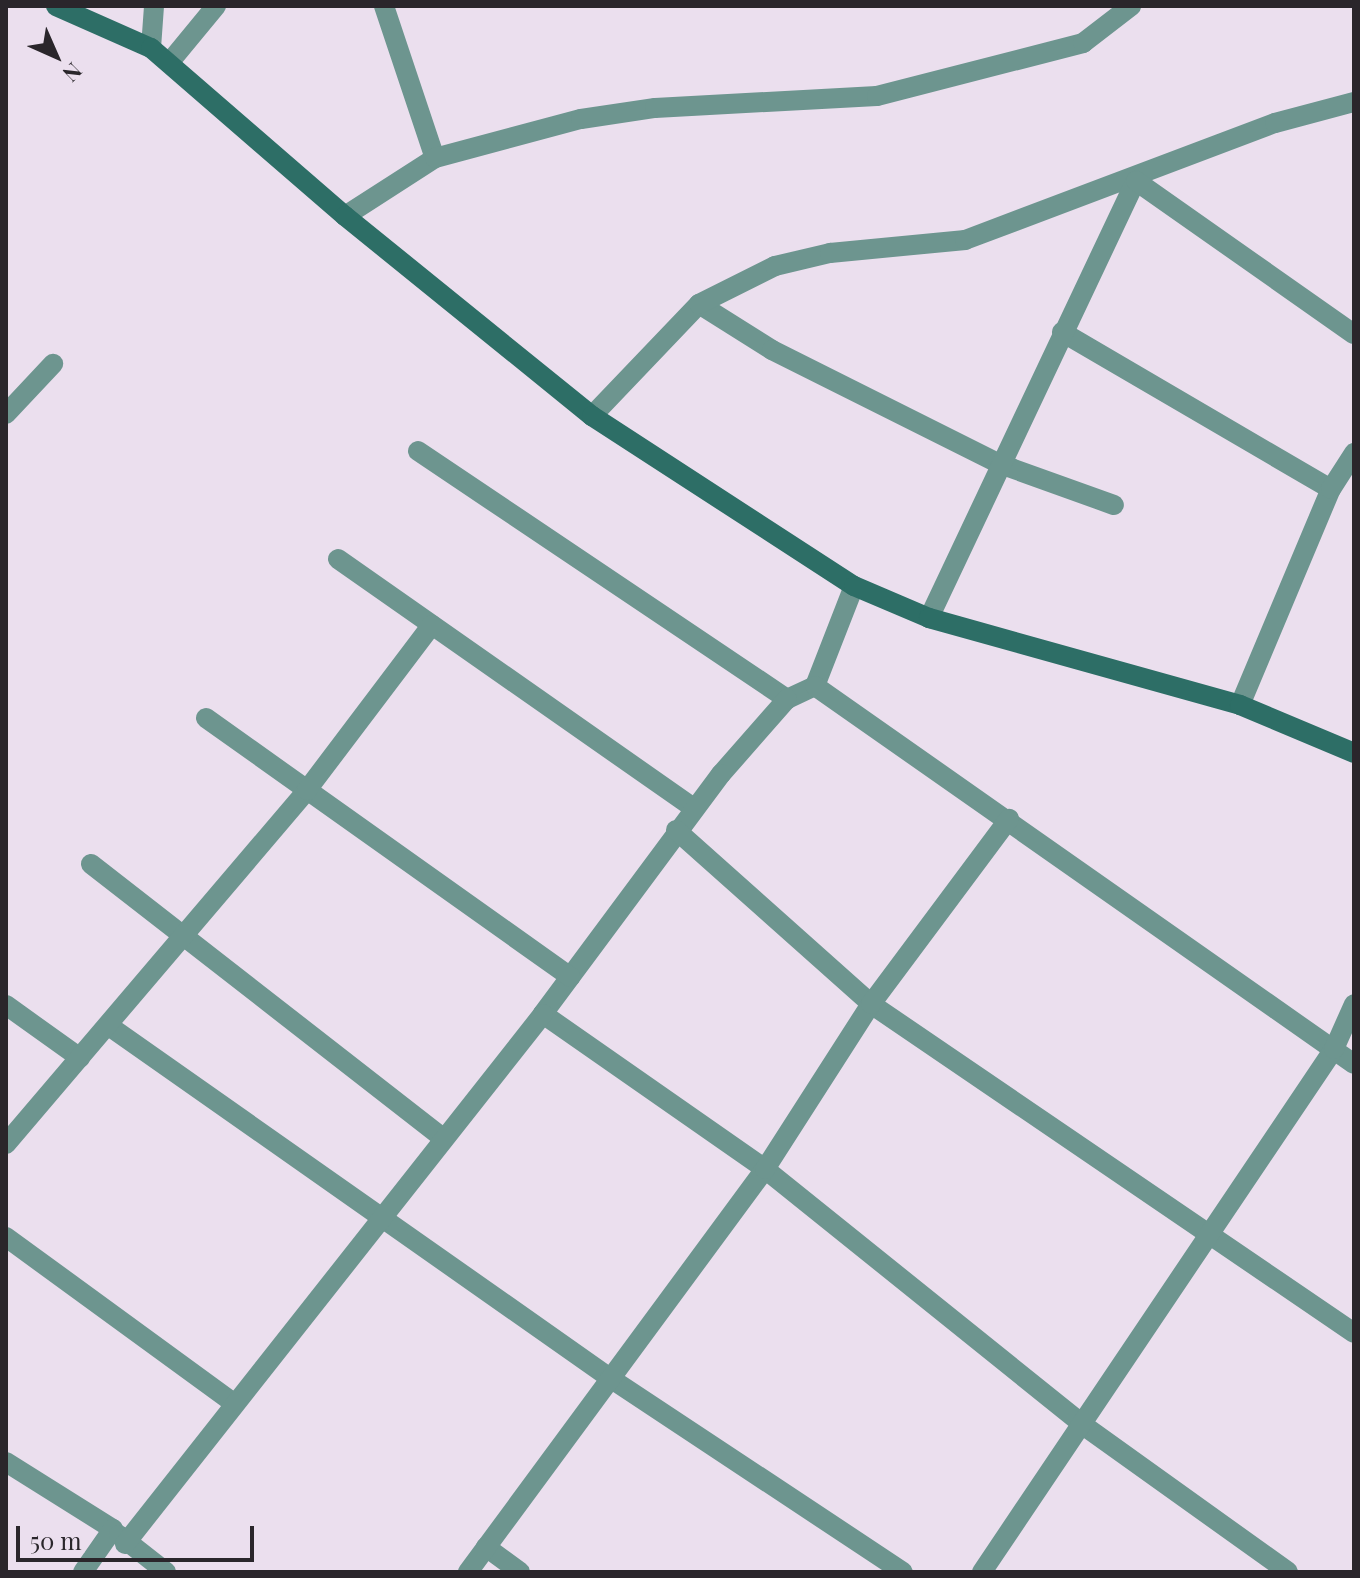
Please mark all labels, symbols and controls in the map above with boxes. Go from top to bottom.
north arrow [16,16,96,96]
text: N [57,57,89,89]
scale bar [20,1510,258,1560]
text: 50 m [30,1524,82,1556]

